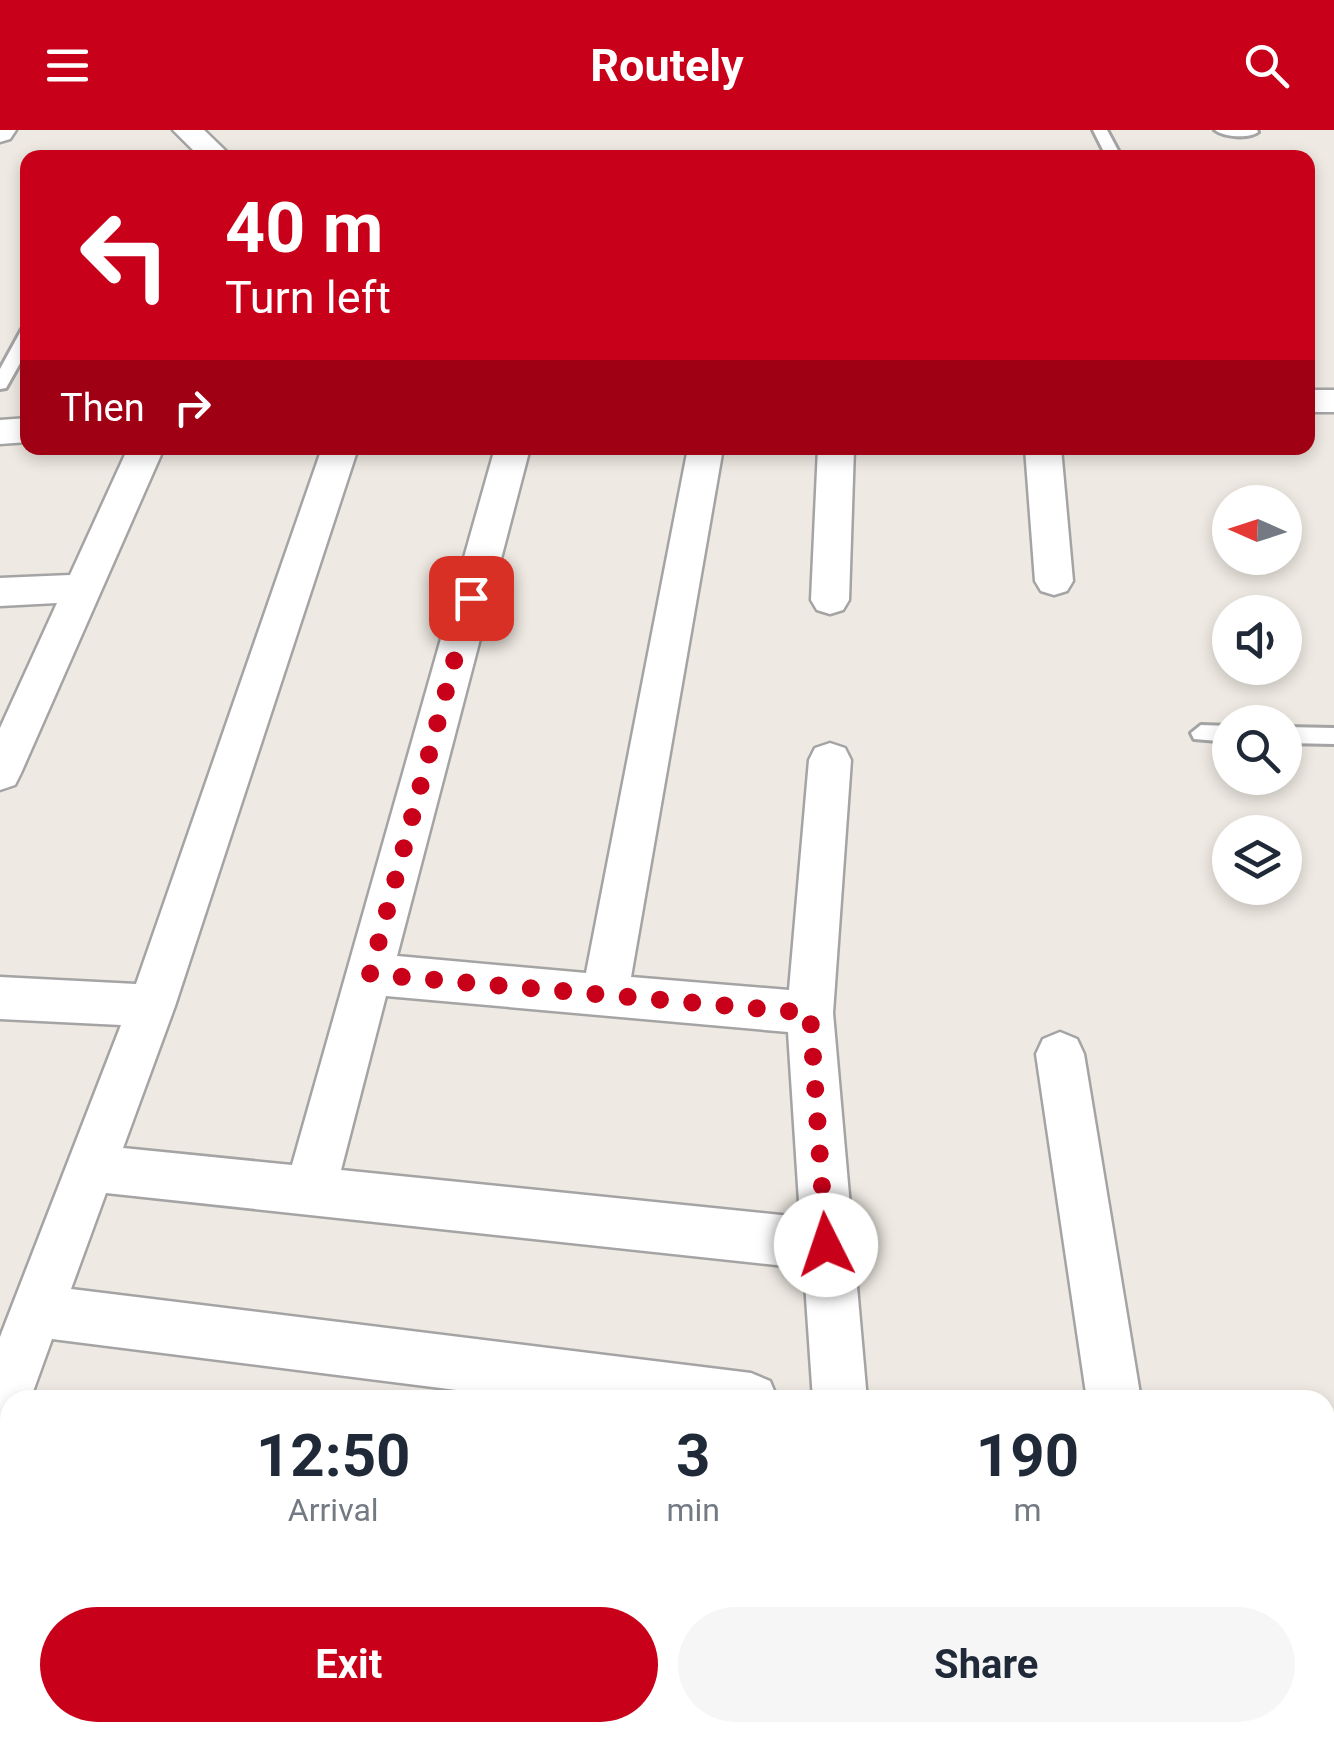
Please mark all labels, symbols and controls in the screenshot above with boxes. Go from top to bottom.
icon: menu [40,38,95,93]
icon: search [1239,38,1294,93]
text: Routely [590,39,744,92]
text: 40 m [225,187,383,269]
icon: left [60,190,190,320]
text: Turn left [225,271,391,324]
icon: right [165,380,220,435]
text: Then [60,386,145,430]
north arrow [1212,485,1302,575]
map controls [1212,485,1302,905]
pin [429,556,514,641]
icon: arrive [444,571,499,626]
button: sound [1212,595,1302,685]
button: search [1212,705,1302,795]
button: layers [1212,815,1302,905]
position arrow [774,1193,878,1297]
text: 12:50 [256,1420,411,1491]
text: 3 [676,1420,710,1491]
text: 190 [976,1420,1079,1491]
text: Arrival [288,1491,379,1529]
text: min [666,1491,720,1529]
text: m [1013,1491,1041,1529]
button: Exit [40,1607,658,1722]
button: Share [678,1607,1295,1722]

